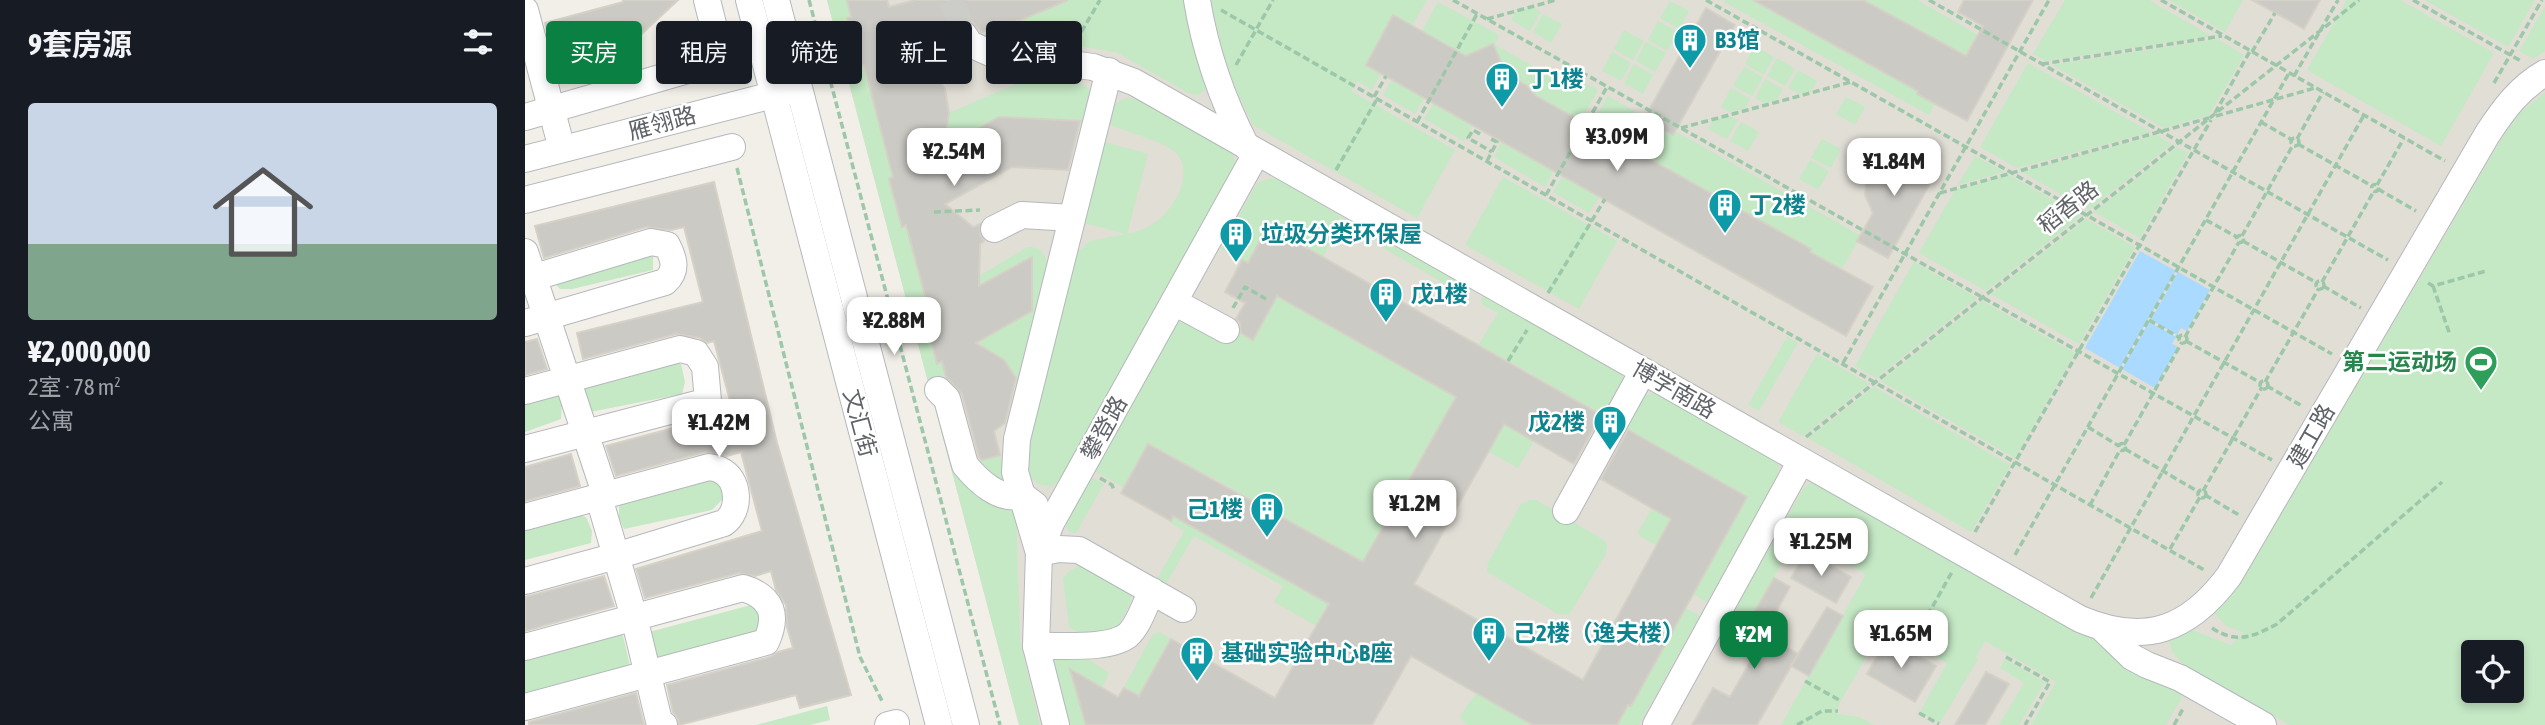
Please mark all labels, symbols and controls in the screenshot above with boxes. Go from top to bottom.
chip: 买房 [546,21,642,84]
chip: 租房 [656,21,752,84]
chip: 筛选 [766,21,862,84]
chip: 新上 [876,21,972,84]
chip: 公寓 [986,21,1082,84]
building icon: B3馆 [1671,21,1709,70]
icon: filters [459,23,497,61]
text: 9套房源 [28,27,132,61]
place label: B3馆 [1715,27,1760,53]
building icon: 丁1楼 [1483,60,1521,109]
place label: 丁1楼 [1527,66,1584,92]
street label: 雁翎路 [625,102,699,144]
pin: ¥3.09M [1560,114,1674,173]
text: ¥3.09M [1586,123,1648,149]
pin: ¥2.54M [897,128,1011,188]
text: ¥2.54M [923,138,985,164]
pin: ¥1.84M [1837,138,1951,198]
text: ¥1.84M [1863,148,1925,174]
icon: home [200,149,326,275]
street label: 稻香路 [2033,176,2103,238]
building icon: 丁2楼 [1706,186,1744,235]
place label: 丁2楼 [1749,192,1806,218]
building icon: 垃圾分类环保屋 [1217,215,1255,264]
place label: 垃圾分类环保屋 [1261,221,1422,247]
building icon: 戊1楼 [1367,275,1405,324]
place label: 戊1楼 [1411,281,1468,307]
pin: ¥2.88M [837,298,951,357]
text: ¥2.88M [863,307,925,333]
text: ¥2,000,000 [28,334,151,368]
sports icon: 第二运动场 [2462,343,2500,392]
place label: 第二运动场 [2342,349,2457,375]
street label: 博学南路 [1628,355,1720,423]
text: 2室 · 78 m² [28,374,121,400]
street label: 文汇街 [839,386,881,460]
street label: 攀登路 [1076,392,1132,464]
pin: ¥1.42M [662,400,776,459]
street label: 建工路 [2282,400,2340,472]
building icon: 戊2楼 [1591,403,1629,452]
text: 公寓 [28,408,74,434]
text: ¥1.42M [688,409,750,435]
place label: 戊2楼 [1528,409,1585,435]
pin: ¥1.2M [1366,480,1464,540]
building icon: 己1楼 [1248,490,1286,539]
text: ¥1.2M [1389,490,1441,516]
place label: 己1楼 [1186,496,1243,522]
pin: ¥1.25M [1764,518,1878,578]
text: ¥1.25M [1790,528,1852,554]
pin: ¥1.65M [1844,610,1958,670]
pin: ¥2M [1720,612,1788,671]
building icon: 己2楼（逸夫楼） [1470,614,1508,663]
place label: 己2楼（逸夫楼） [1513,620,1685,646]
text: ¥1.65M [1870,620,1932,646]
text: ¥2M [1736,621,1772,647]
building icon: 基础实验中心B座 [1178,634,1216,683]
place label: 基础实验中心B座 [1221,640,1393,666]
map controls [2461,640,2524,703]
button: locate [2461,640,2524,703]

